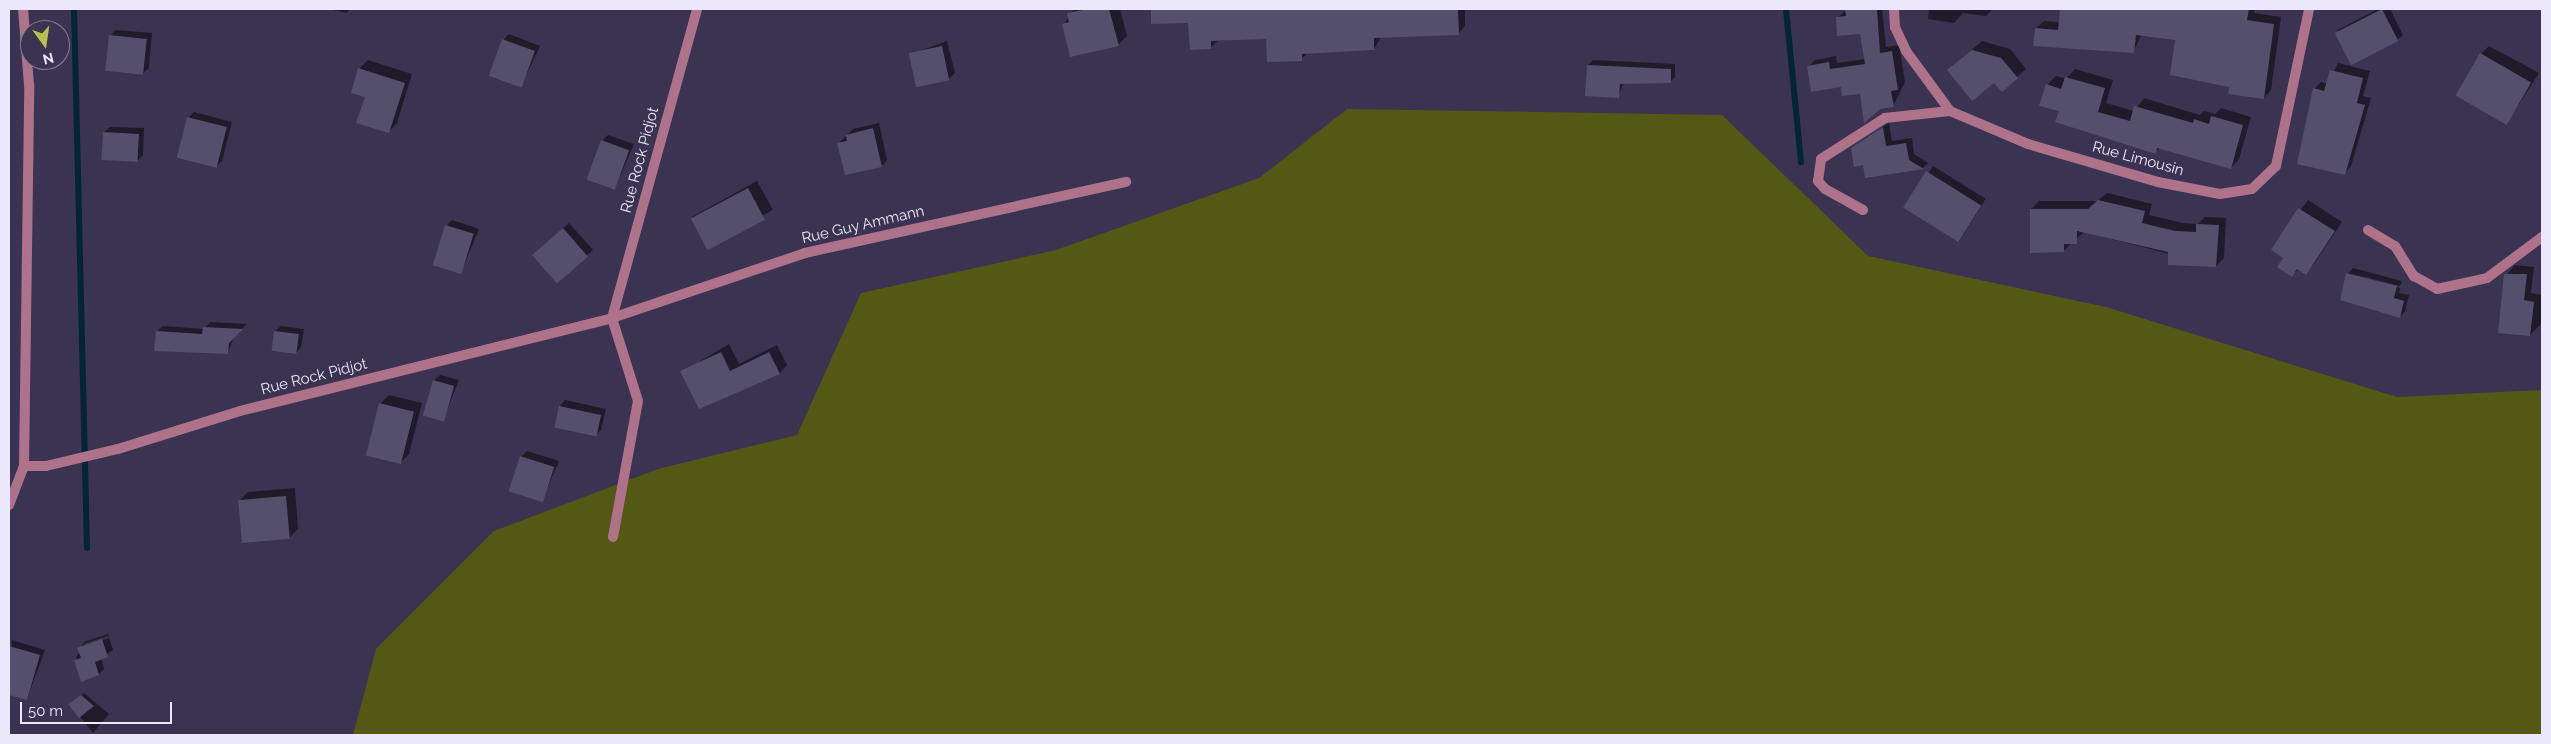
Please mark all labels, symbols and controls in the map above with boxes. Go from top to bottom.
north arrow [20,20,70,70]
text: N [41,50,56,68]
street label: Rue Rock Pidjot [617,105,663,215]
street label: Rue Limousin [2090,138,2186,180]
street label: Rue Guy Ammann [799,202,927,248]
street label: Rue Rock Pidjot [259,355,369,399]
scale bar [22,692,175,724]
text: 50 m [28,702,63,720]

